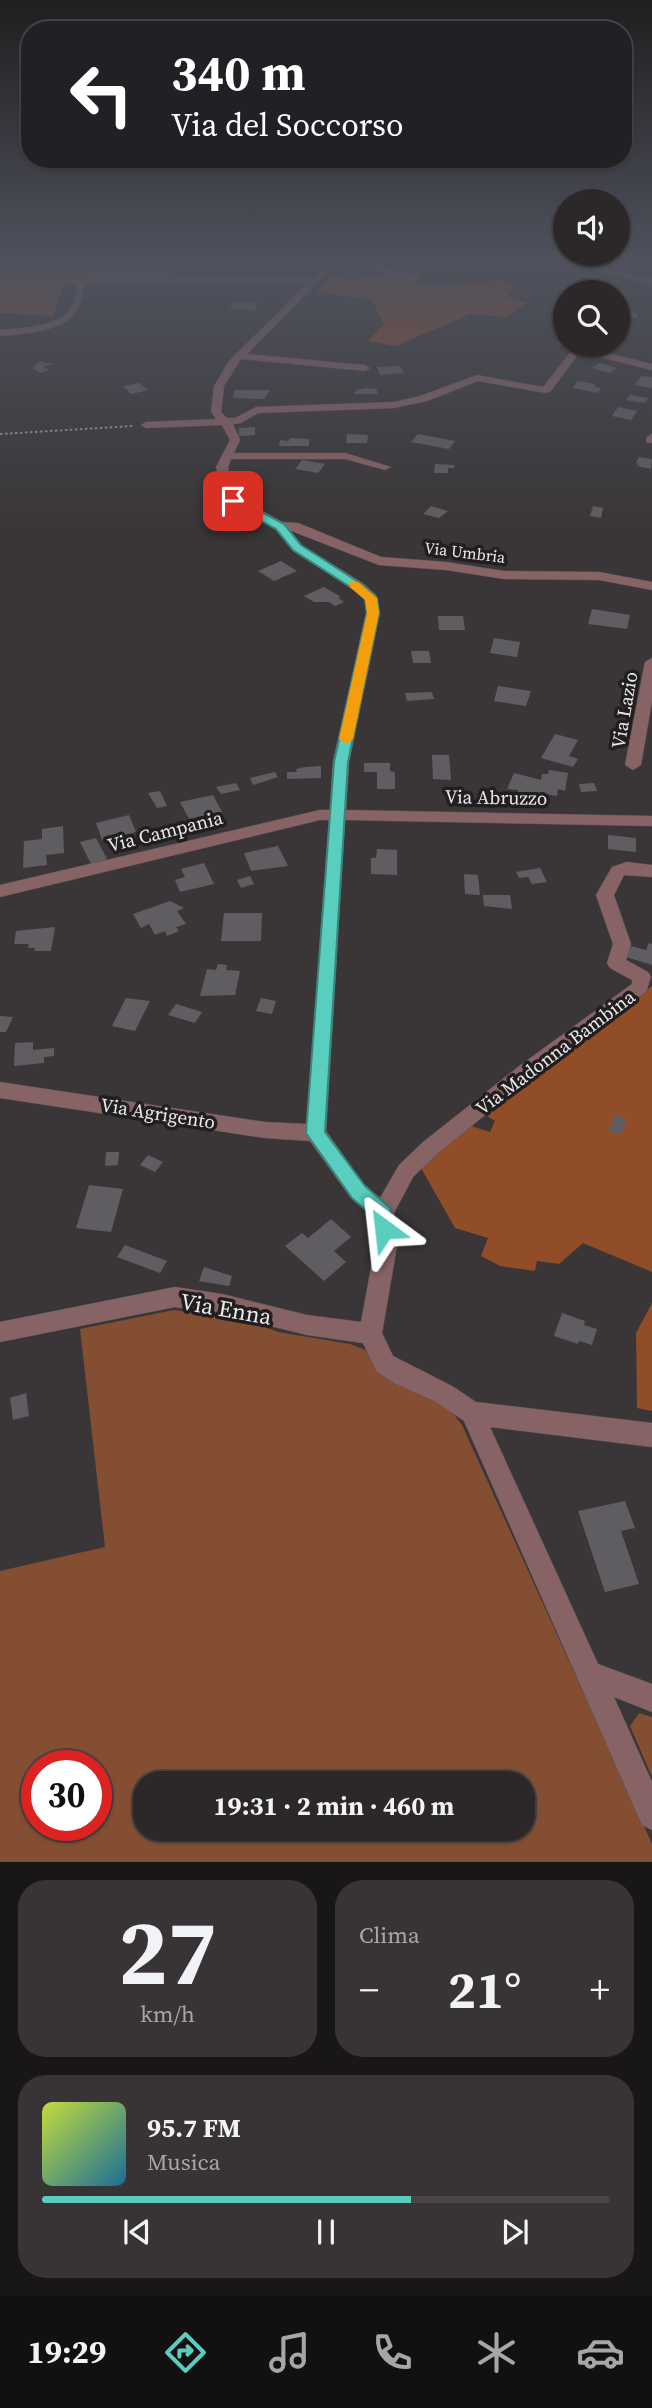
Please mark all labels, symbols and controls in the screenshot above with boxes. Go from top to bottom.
text: 340 m [171,39,306,106]
icon: left [56,49,147,140]
text: Via del Soccorso [171,103,403,147]
map controls [553,189,630,357]
button: sound [553,189,630,266]
button: search [553,280,630,357]
pin [203,471,263,531]
icon: arrive [214,482,252,520]
street label: Via Umbria [423,536,508,568]
street label: Via Lazio [604,669,644,751]
street label: Via Abruzzo [445,783,547,811]
street label: Via Campania [105,804,226,858]
street label: Via Madonna Bambina [470,983,640,1121]
street label: Via Agrigento [99,1091,217,1135]
position arrow [347,1192,421,1266]
street label: Via Enna [178,1285,274,1333]
speed limit sign: 30 [21,1750,112,1841]
text: 19:31 · 2 min · 460 m [214,1788,454,1824]
text: 27 [118,1890,217,2014]
text: Clima [359,1919,420,1951]
text: 21° [448,1954,521,2025]
text: − [359,1964,379,2016]
text: + [590,1964,610,2016]
text: km/h [140,1998,195,2030]
text: 95.7 FM [147,2110,241,2146]
text: Musica [147,2146,220,2178]
icon: previous [118,2213,156,2251]
icon: pause [307,2213,345,2251]
icon: next [496,2213,534,2251]
icon: directions [161,2328,210,2377]
icon: music [265,2328,314,2377]
icon: phone [368,2328,417,2377]
icon: climate [472,2328,521,2377]
icon: car [576,2328,625,2377]
text: 19:29 [27,2330,106,2374]

